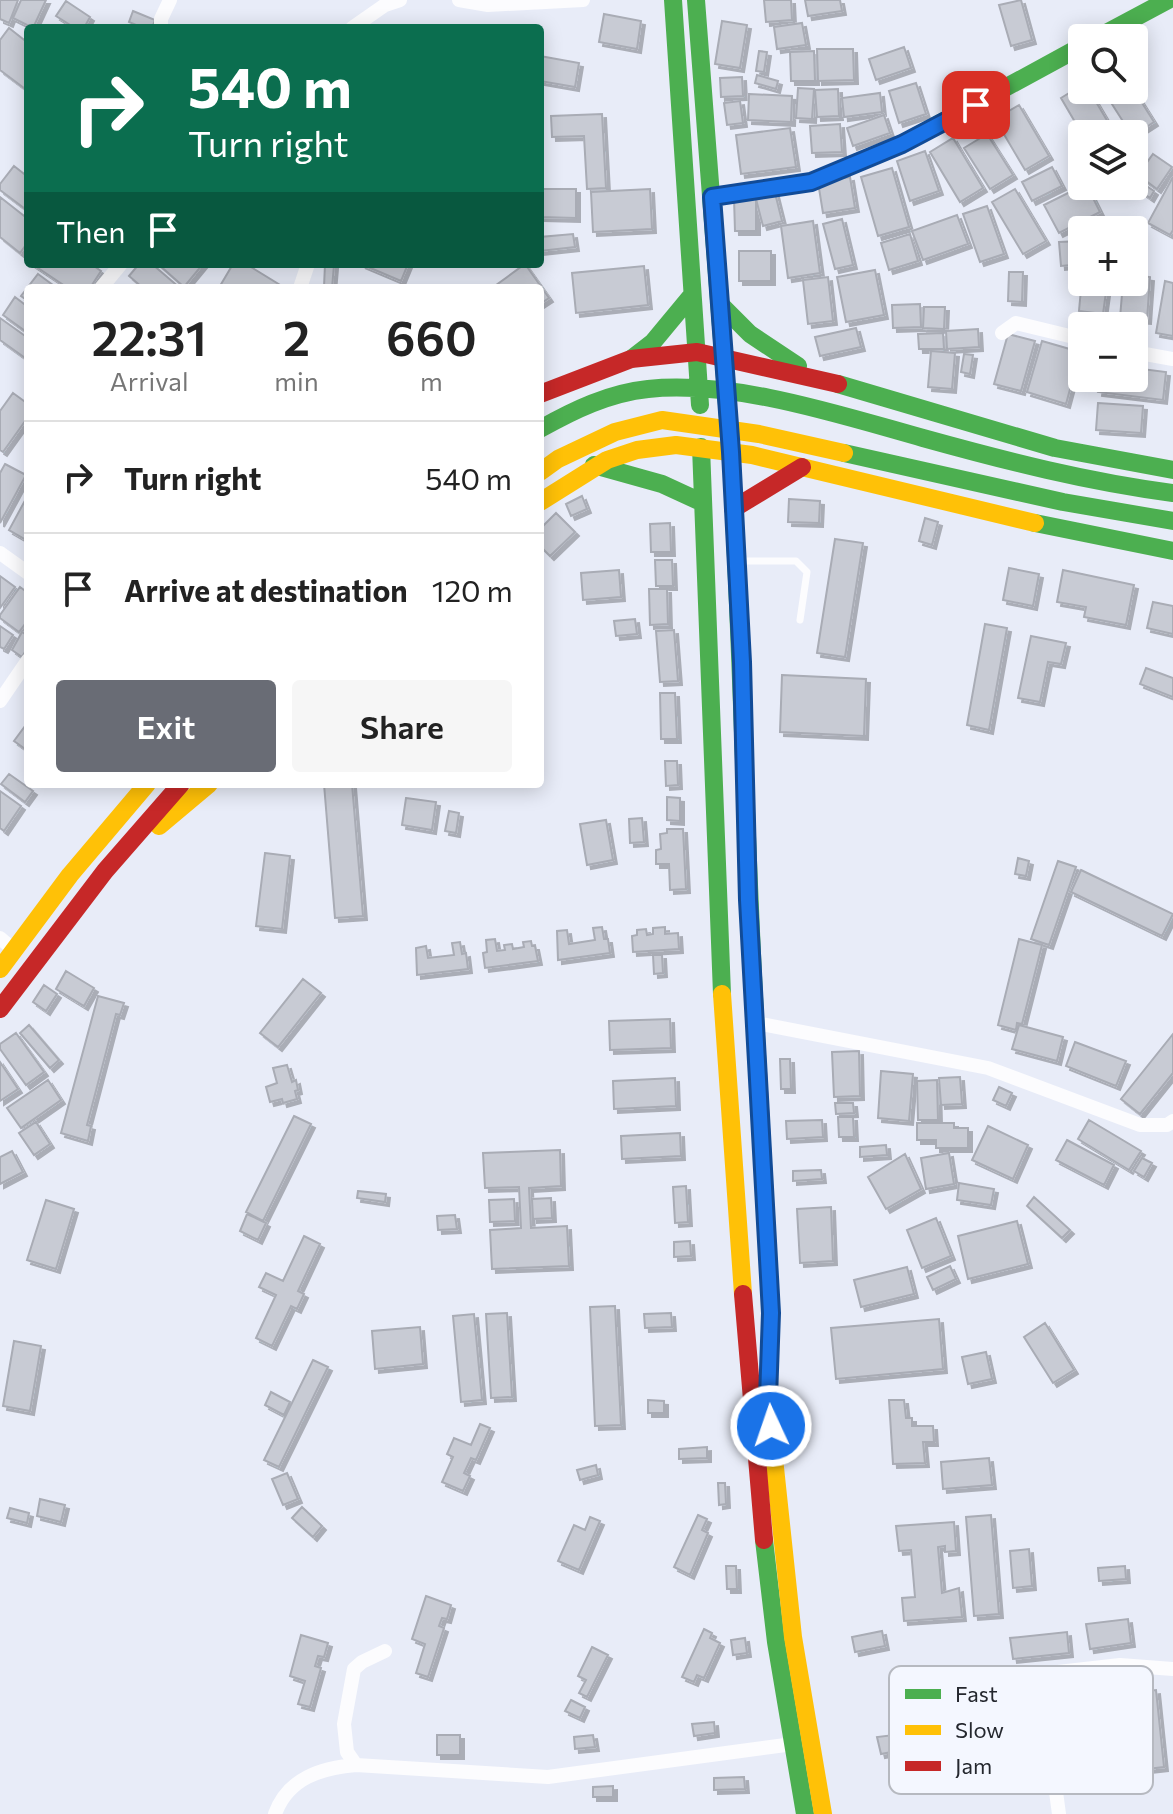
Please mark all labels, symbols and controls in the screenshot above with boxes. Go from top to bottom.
map controls [1068,24,1148,392]
button: search [1068,24,1148,104]
text: 540 m [188,51,352,120]
icon: right [56,56,160,160]
pin [942,71,1010,139]
icon: arrive [954,83,998,127]
text: Turn right [188,120,349,164]
button: layers [1068,120,1148,200]
icon: arrive [141,208,185,252]
text: Then [56,212,125,249]
button: + [1068,216,1148,296]
text: 22:31 [91,307,207,366]
text: 2 [283,307,310,366]
text: 660 [386,307,477,366]
button: − [1068,312,1148,392]
text: Arrival [110,365,189,396]
text: min [274,365,319,396]
text: m [420,365,443,396]
icon: right [56,455,100,499]
text: Turn right [124,459,261,496]
text: 540 m [425,459,512,496]
icon: arrive [56,567,100,611]
text: Arrive at destination [124,571,408,608]
text: 120 m [432,571,513,608]
button: Exit [56,680,276,772]
button: Share [292,680,512,772]
position arrow [729,1384,813,1468]
legend [889,1666,1153,1794]
text: Fast [955,1680,998,1707]
text: Slow [955,1716,1004,1743]
text: Jam [955,1752,992,1779]

